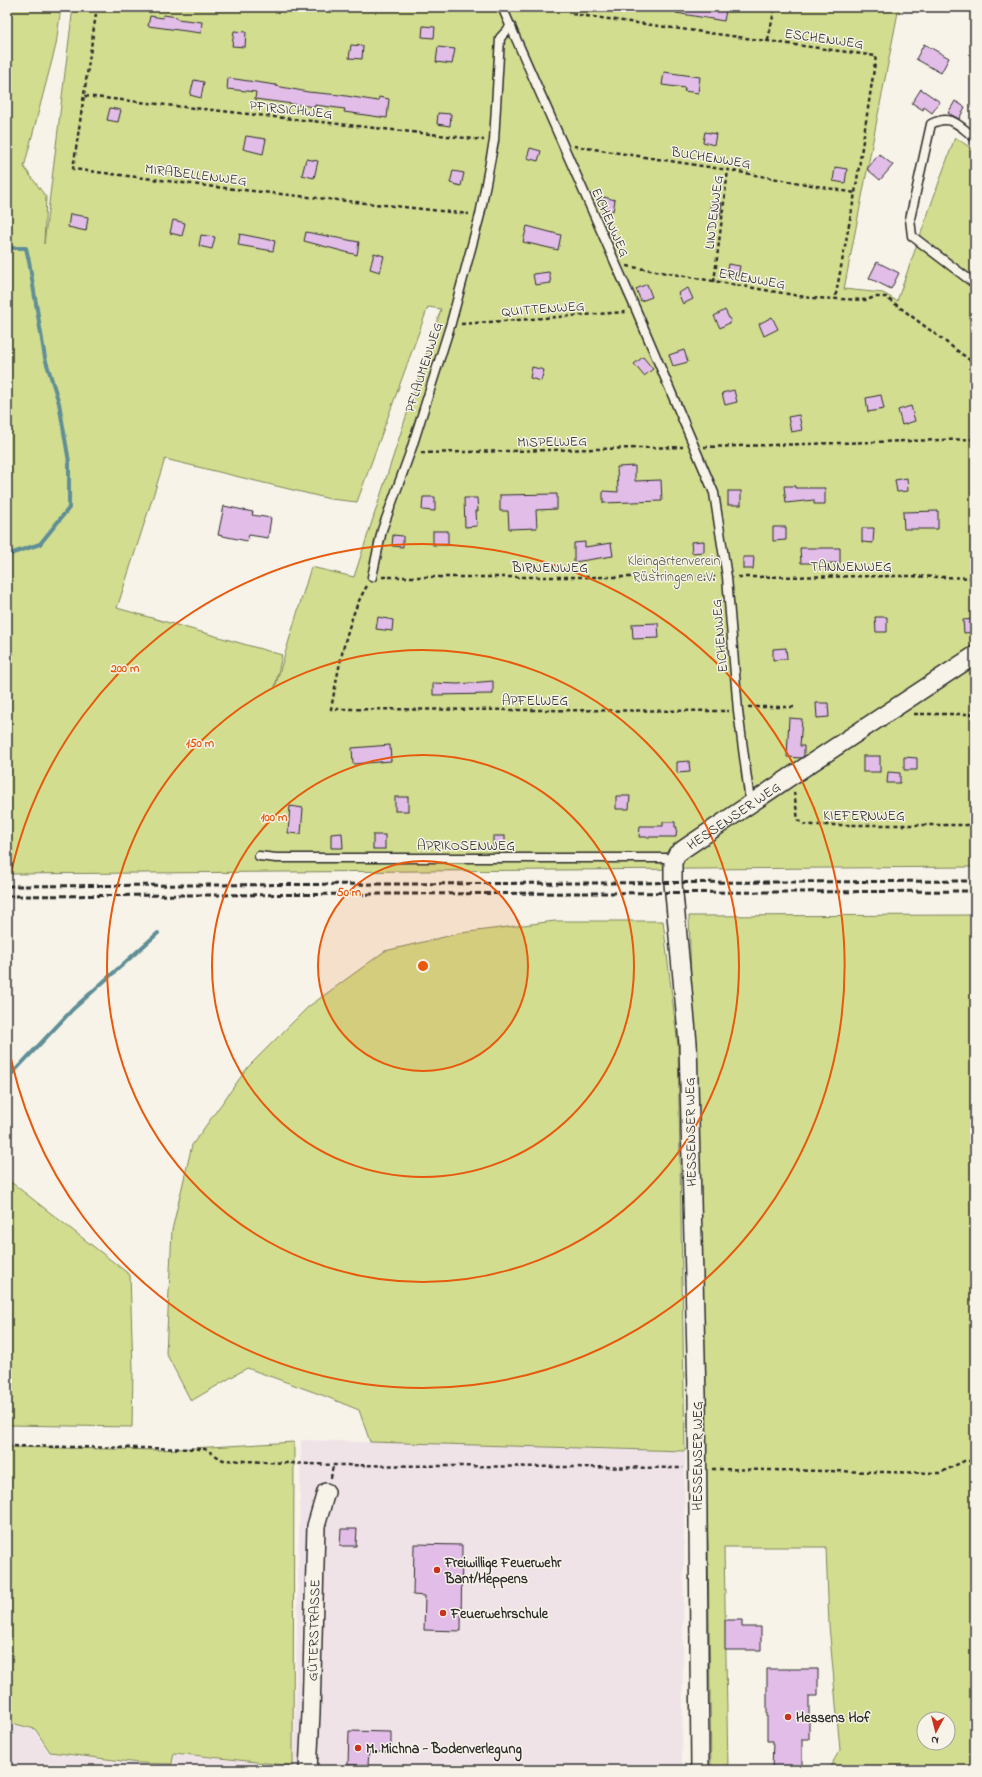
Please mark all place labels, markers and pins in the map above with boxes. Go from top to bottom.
centre of rings [416,959,430,973]
place label: Freiwillige Feuerwehr Bant/Heppens [444,1553,562,1590]
marker: Freiwillige Feuerwehr Bant/Heppens [432,1565,442,1575]
place label: Feuerwehrschule [450,1604,549,1625]
marker: Feuerwehrschule [438,1608,448,1618]
place label: Hessens Hof [796,1708,871,1729]
marker: Hessens Hof [783,1712,793,1722]
place label: M. Michna - Bodenverlegung [366,1739,522,1762]
marker: M. Michna - Bodenverlegung [353,1743,363,1753]

